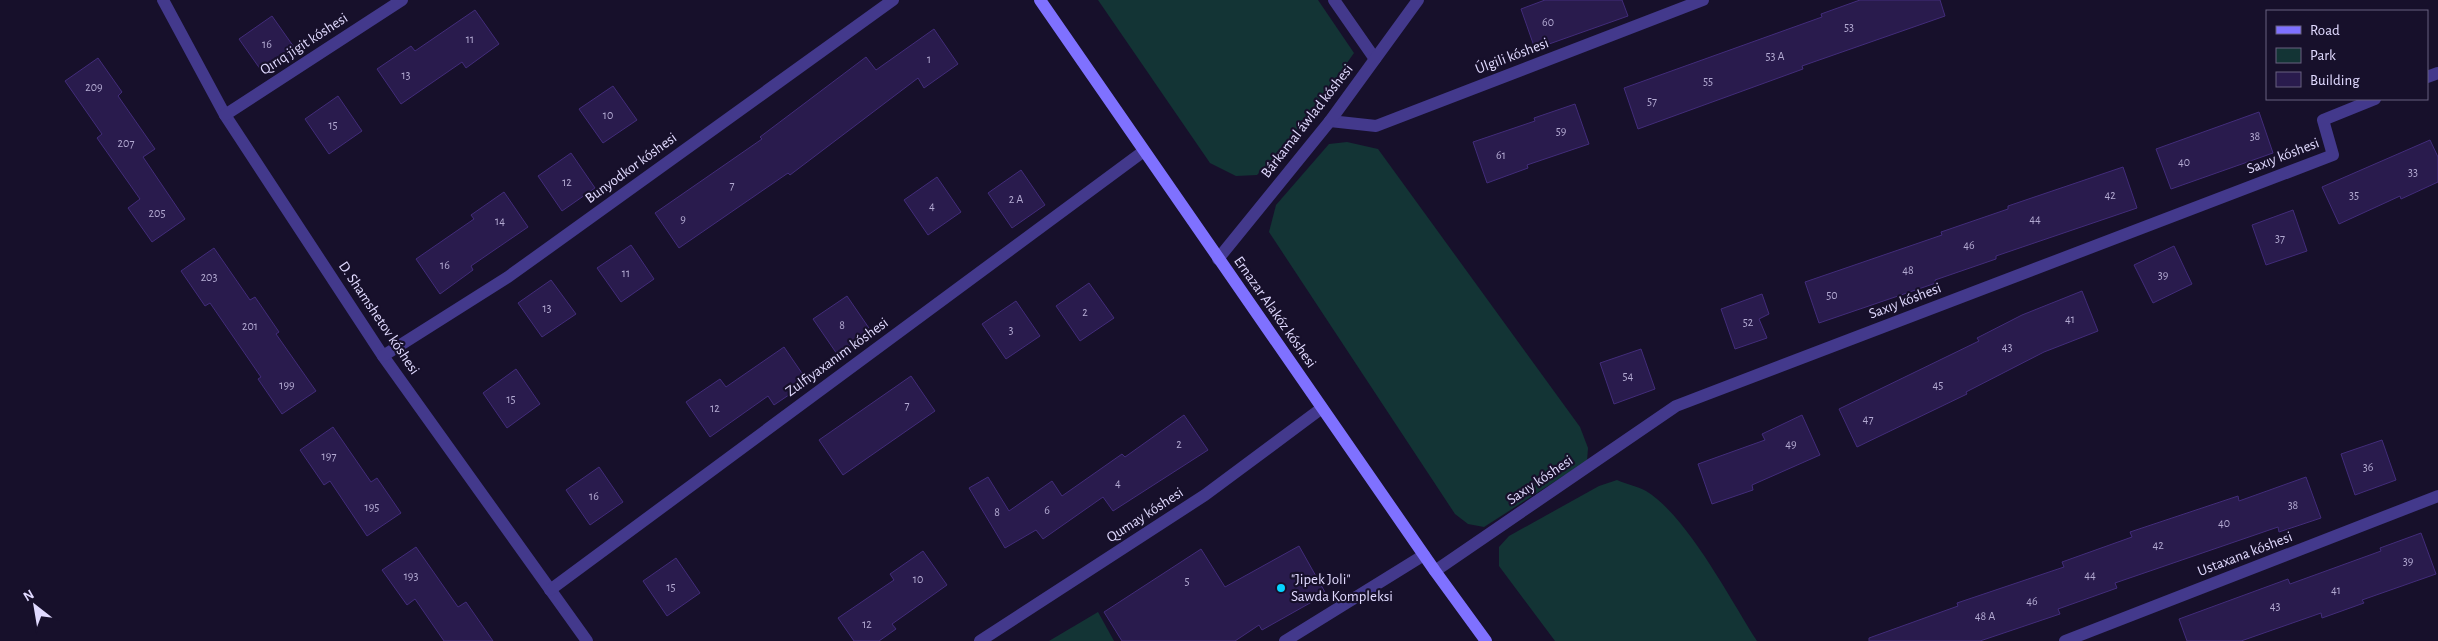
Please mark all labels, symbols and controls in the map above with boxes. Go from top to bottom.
street label: Qırıq jigit kóshesi [258,10,350,78]
legend [2266,10,2428,100]
house number: 60 [1542,16,1554,28]
house number: 53 [1844,21,1854,33]
text: Road [2310,23,2340,38]
house number: 11 [466,33,474,45]
street label: Úlgili kóshesi [1473,33,1551,77]
house number: 16 [262,38,272,50]
text: Park [2310,48,2336,63]
house number: 53 А [1766,50,1785,62]
house number: 1 [927,53,931,65]
street label: Bárkamal áwlad kóshesi [1258,62,1356,180]
house number: 13 [401,69,411,81]
text: Building [2310,73,2360,88]
house number: 55 [1703,75,1713,87]
house number: 209 [85,81,103,93]
house number: 57 [1647,95,1657,107]
house number: 10 [603,109,613,121]
house number: 15 [328,119,338,131]
house number: 59 [1556,125,1567,137]
street label: Bunyodkor kóshesi [583,130,679,206]
house number: 38 [2250,130,2261,142]
street label: Saxıy kóshesi [2245,135,2321,177]
house number: 207 [118,137,134,149]
house number: 61 [1496,149,1506,161]
house number: 40 [2178,156,2190,168]
house number: 33 [2408,166,2418,178]
house number: 12 [562,176,572,188]
house number: 7 [729,179,735,191]
house number: 42 [2104,189,2116,201]
house number: 35 [2349,189,2359,201]
house number: 2 А [1009,193,1023,205]
house number: 4 [929,200,935,212]
house number: 205 [149,207,165,219]
house number: 9 [680,213,686,225]
house number: 44 [2029,213,2041,225]
house number: 14 [495,215,505,227]
house number: 37 [2275,232,2285,244]
house number: 46 [1963,239,1975,251]
street label: Ernazar Alakóz kóshesi [1231,254,1319,370]
street label: D. Shamshetov kóshesi [336,259,422,377]
house number: 16 [440,259,450,271]
house number: 48 [1902,264,1914,276]
house number: 11 [622,267,630,279]
house number: 39 [2158,269,2169,281]
house number: 203 [201,271,217,283]
street label: Saxıy kóshesi [1867,280,1943,322]
house number: 50 [1826,289,1838,301]
house number: 13 [542,302,552,314]
house number: 2 [1082,306,1088,318]
house number: 41 [2065,313,2075,325]
street label: Zulfiyaxanım kóshesi [783,315,891,399]
house number: 52 [1743,316,1754,328]
house number: 8 [839,319,845,331]
house number: 201 [242,320,258,332]
house number: 3 [1009,324,1014,336]
house number: 43 [2002,341,2012,353]
house number: 54 [1623,370,1634,382]
house number: 199 [279,379,295,391]
house number: 45 [1933,379,1943,391]
house number: 15 [506,393,516,405]
house number: 7 [904,399,910,411]
house number: 12 [710,402,720,414]
house number: 47 [1863,413,1873,425]
house number: 2 [1176,438,1182,450]
house number: 49 [1785,438,1797,450]
house number: 197 [322,450,336,462]
street label: Saxıy kóshesi [1504,452,1576,508]
house number: 36 [2363,461,2374,473]
house number: 4 [1115,477,1121,489]
street label: Qumay kóshesi [1104,485,1186,545]
house number: 16 [589,490,599,502]
house number: 38 [2288,499,2299,511]
house number: 195 [365,501,379,513]
house number: 6 [1044,504,1050,516]
house number: 8 [994,506,1000,518]
house number: 40 [2218,517,2230,529]
street label: Ustaxana kóshesi [2196,529,2294,579]
house number: 42 [2152,539,2164,551]
house number: 39 [2403,555,2414,567]
house number: 44 [2084,569,2096,581]
house number: 193 [404,570,418,582]
place label: "Jipek Joli" Sawda Kompleksi [1291,572,1393,604]
house number: 10 [913,573,923,585]
house number: 5 [1184,575,1190,587]
north arrow [10,581,60,631]
house number: 15 [666,581,676,593]
marker: "Jipek Joli" Sawda Kompleksi [1275,582,1287,594]
house number: 41 [2331,584,2341,596]
text: N [21,587,37,604]
house number: 46 [2026,595,2038,607]
house number: 43 [2270,600,2280,612]
house number: 48 А [1975,610,1995,622]
house number: 12 [862,618,872,630]

